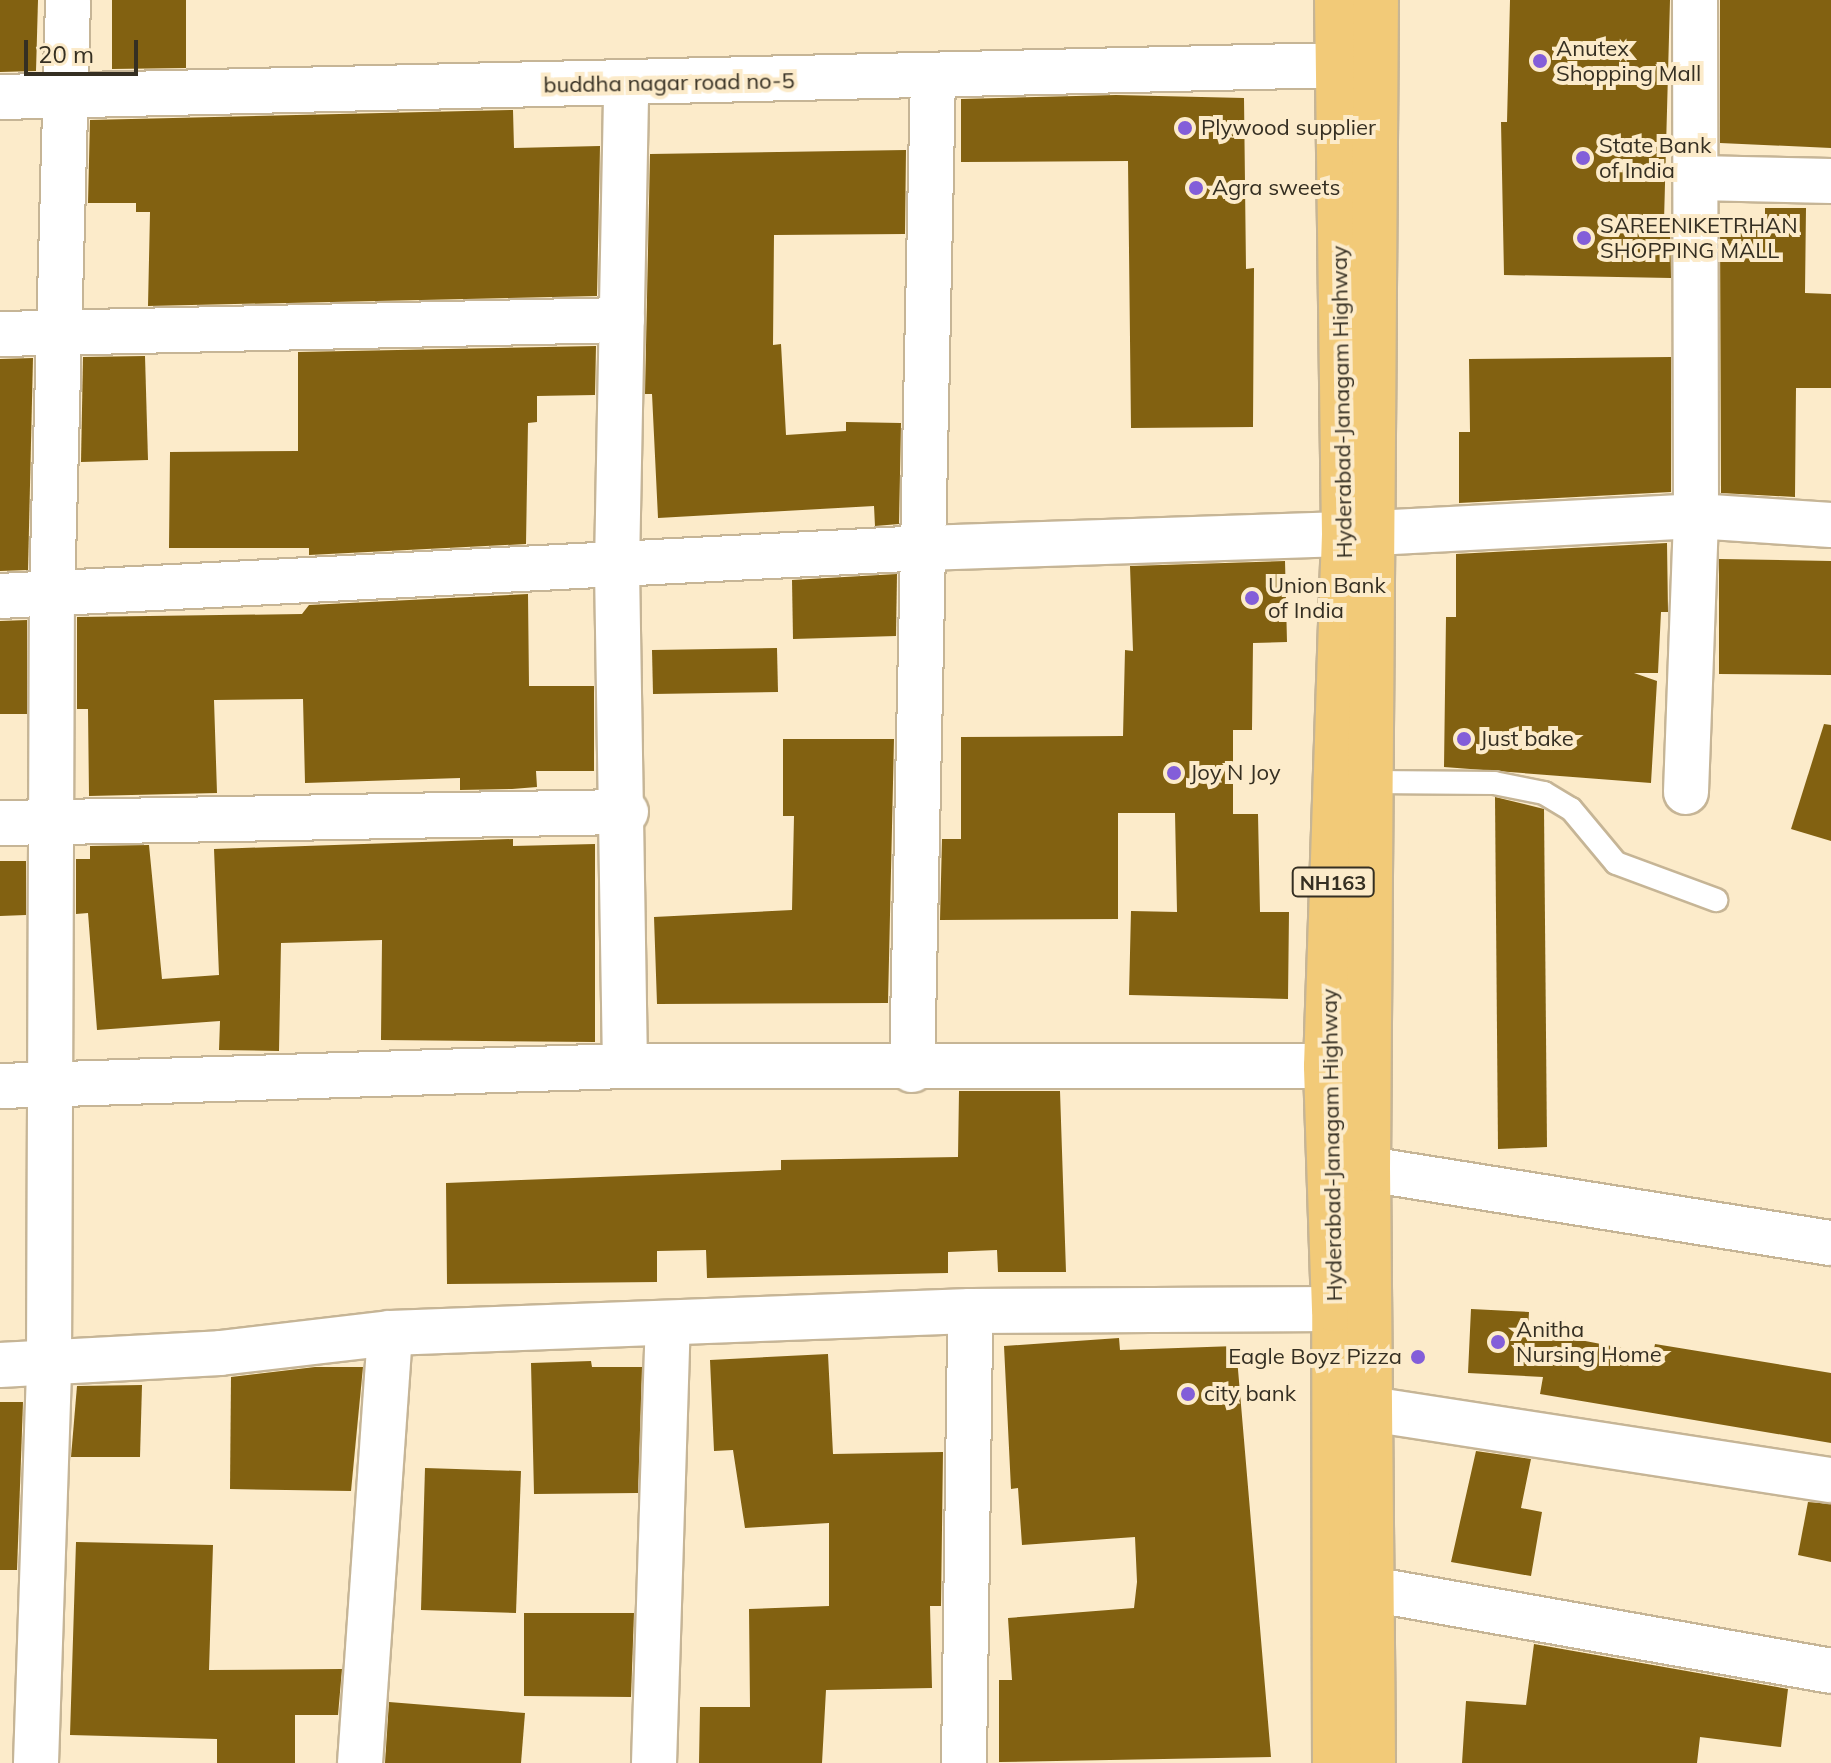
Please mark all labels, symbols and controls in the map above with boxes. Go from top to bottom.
scale bar [28,24,142,74]
place label: Anutex Shopping Mall [1556,35,1701,86]
text: 20 m [38,39,94,69]
marker: Anutex Shopping Mall [1531,52,1549,70]
street label: buddha nagar road no-5 [543,68,795,98]
place label: Plywood supplier [1201,115,1376,141]
marker: Plywood supplier [1176,119,1194,137]
place label: State Bank of India [1599,132,1711,184]
marker: State Bank of India [1574,149,1592,167]
place label: Agra sweets [1212,175,1340,201]
marker: Agra sweets [1187,179,1205,197]
place label: SAREENIKETRHAN SHOPPING MALL [1600,212,1798,264]
marker: SAREENIKETRHAN SHOPPING MALL [1575,229,1593,247]
street label: Hyderabad-Janagam Highway [1326,245,1358,559]
place label: Union Bank of India [1268,572,1386,624]
marker: Union Bank of India [1243,589,1261,607]
place label: Just bake [1480,726,1574,752]
marker: Just bake [1455,730,1473,748]
place label: Joy N Joy [1190,760,1281,786]
marker: Joy N Joy [1165,764,1183,782]
road number: NH163 [1291,866,1375,898]
street label: Hyderabad-Janagam Highway [1316,988,1348,1302]
place label: Anitha Nursing Home [1516,1316,1662,1368]
marker: Anitha Nursing Home [1487,1331,1509,1353]
place label: Eagle Boyz Pizza [1228,1344,1402,1370]
marker: Eagle Boyz Pizza [1409,1348,1427,1366]
place label: city bank [1204,1381,1296,1407]
marker: city bank [1179,1385,1197,1403]

